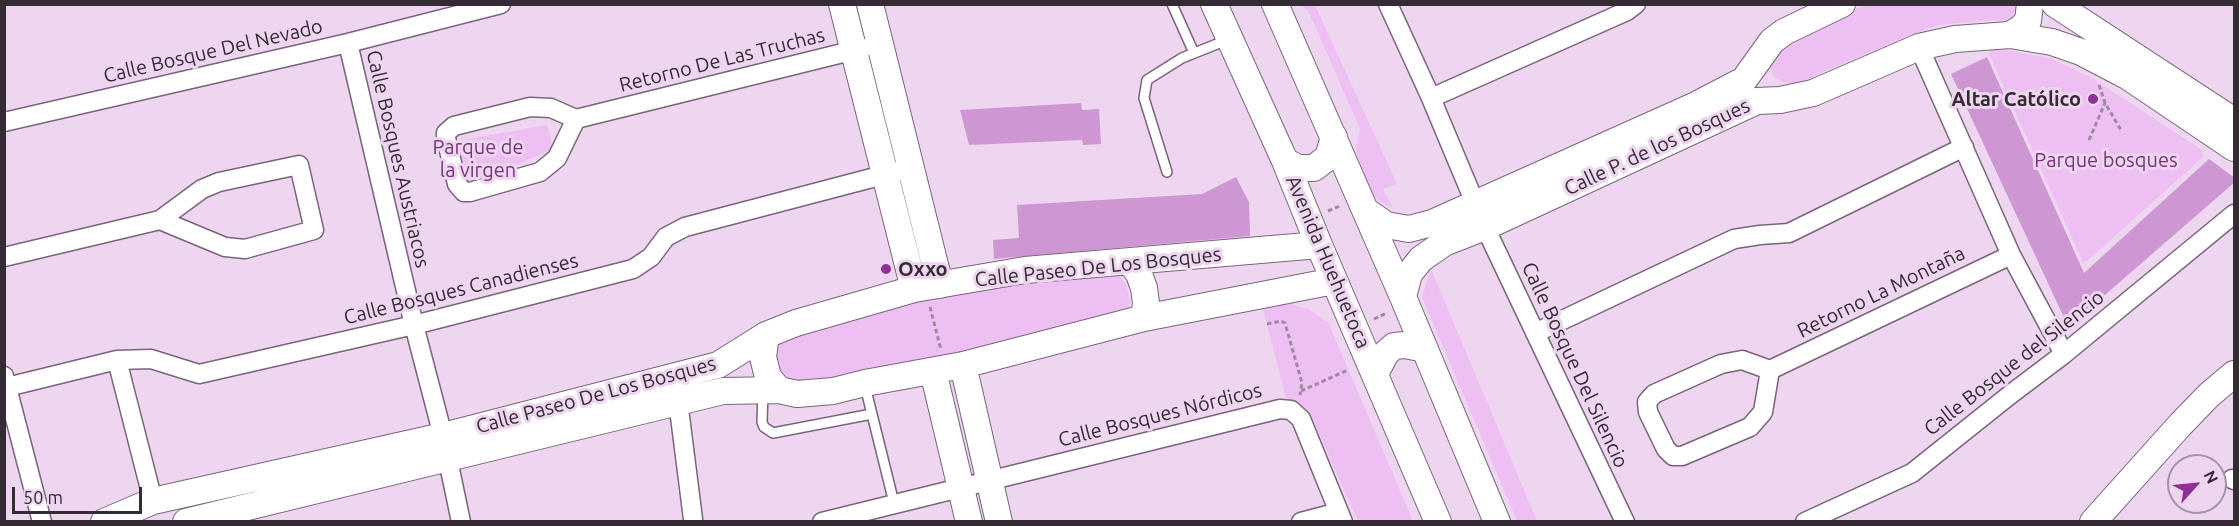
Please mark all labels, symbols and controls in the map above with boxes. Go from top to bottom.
street label: Calle Bosque Del Nevado [101,14,325,88]
street label: Retorno De Las Truchas [617,23,827,97]
street label: Calle Bosques Austriacos [361,48,435,270]
place label: Altar Católico [1952,87,2081,111]
marker: Altar Católico [2086,92,2100,106]
street label: Calle P. de los Bosques [1560,93,1754,201]
park label: Parque de la virgen [432,135,524,182]
park label: Parque bosques [2034,148,2178,172]
street label: Avenida Huehuetoca [1281,172,1375,352]
street label: Retorno La Montaña [1793,241,1969,343]
street label: Calle Paseo De Los Bosques [974,242,1222,292]
street label: Calle Bosques Canadienses [341,248,581,330]
place label: Oxxo [898,257,948,281]
street label: Calle Bosque Del Silencio [1517,258,1633,472]
marker: Oxxo [879,262,893,276]
street label: Calle Bosque del Silencio [1919,285,2109,441]
street label: Calle Paseo De Los Bosques [473,351,719,439]
street label: Calle Bosques Nórdicos [1056,378,1264,452]
north arrow [2167,454,2227,514]
text: N [2201,467,2222,486]
scale bar [15,475,146,513]
text: 50 m [23,487,63,507]

